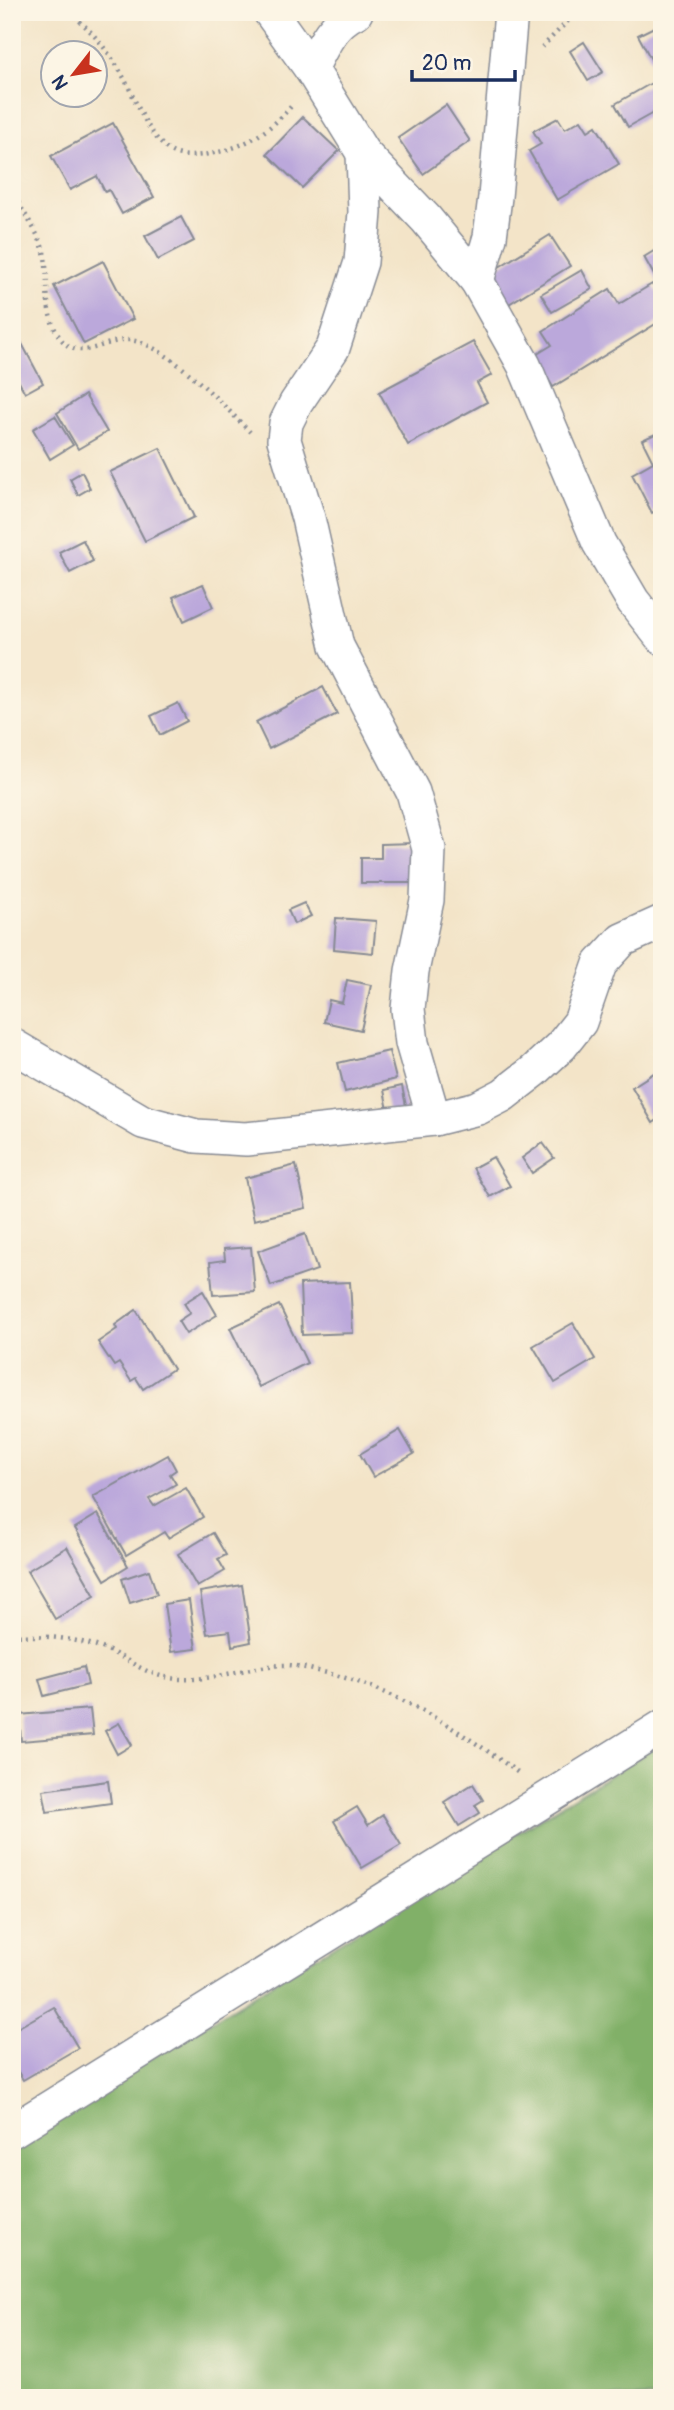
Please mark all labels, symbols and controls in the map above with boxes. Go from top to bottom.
north arrow [38,38,108,108]
scale bar [412,38,515,82]
text: 20 m [422,50,471,77]
text: N [47,70,74,94]

